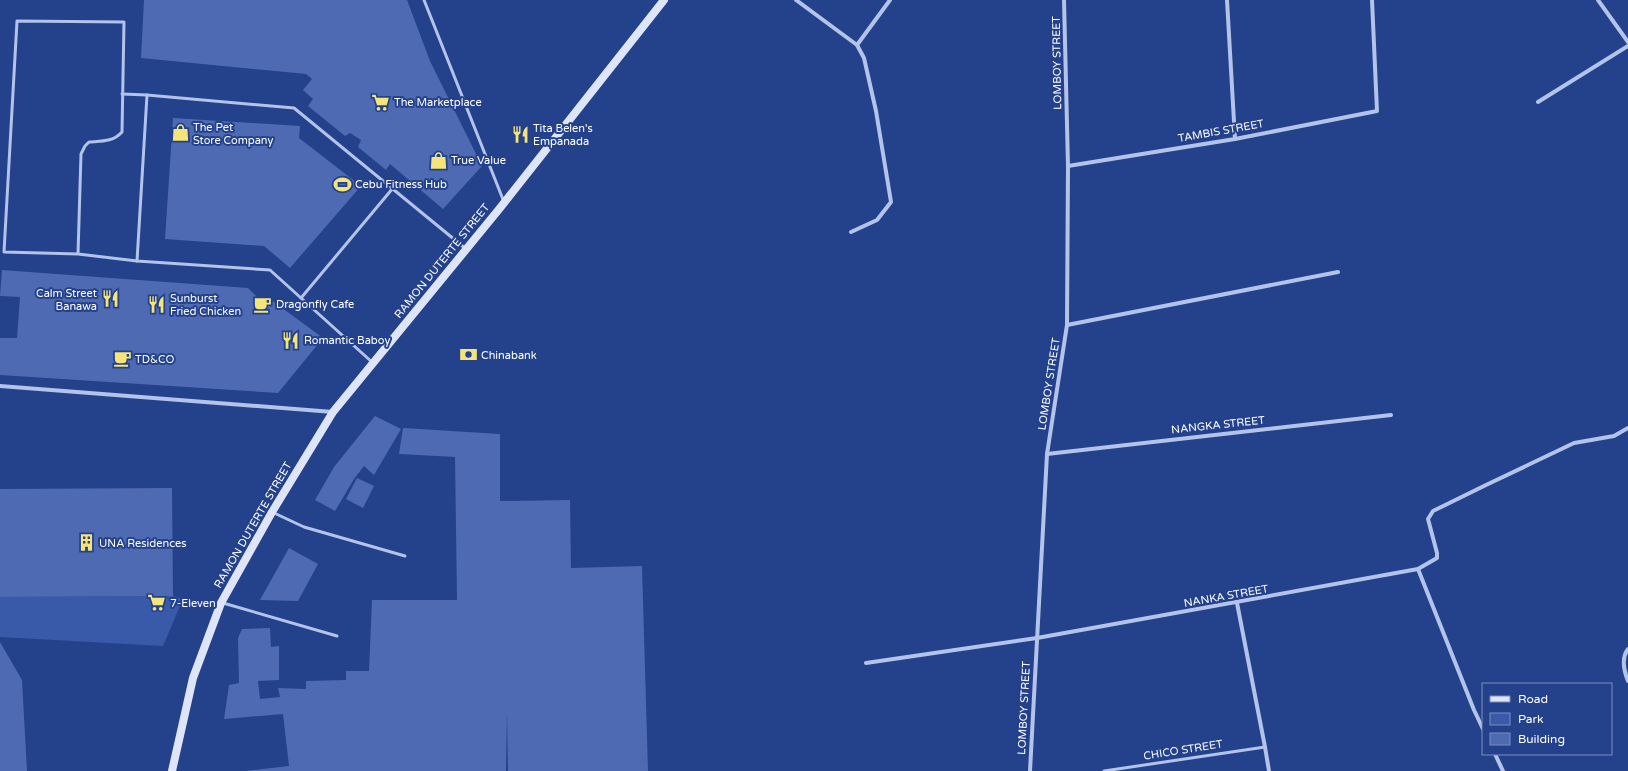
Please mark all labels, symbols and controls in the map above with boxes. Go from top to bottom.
street label: LOMBOY STREET [1050,16,1064,110]
supermarket icon: The Marketplace [371,92,391,112]
place label: The Marketplace [394,96,482,109]
street label: TAMBIS STREET [1177,117,1265,145]
place label: The Pet Store Company [193,121,273,147]
place label: Tita Belen's Empanada [533,122,593,148]
shop icon: The Pet Store Company [170,123,190,143]
restaurant icon: Tita Belen's Empanada [510,124,530,144]
shop icon: True Value [428,150,448,170]
place label: True Value [451,154,506,167]
sports icon: Cebu Fitness Hub [332,174,352,194]
place label: Cebu Fitness Hub [355,178,447,191]
street label: RAMON DUTERTE STREET [392,201,492,321]
place label: Calm Street Banawa [36,287,97,313]
restaurant icon: Calm Street Banawa [100,289,120,309]
place label: Sunburst Fried Chicken [170,292,241,318]
restaurant icon: Sunburst Fried Chicken [147,294,167,314]
cafe icon: Dragonfly Cafe [253,294,273,314]
place label: Dragonfly Cafe [276,298,354,311]
restaurant icon: Romantic Baboy [281,330,301,350]
place label: Romantic Baboy [304,334,390,347]
street label: LOMBOY STREET [1035,336,1063,431]
bank icon: Chinabank [458,345,478,365]
cafe icon: TD&CO [112,349,132,369]
place label: Chinabank [481,349,537,362]
place label: TD&CO [135,353,174,366]
street label: NANGKA STREET [1171,414,1266,436]
street label: RAMON DUTERTE STREET [211,459,295,590]
building icon: UNA Residences [76,533,96,553]
place label: UNA Residences [99,537,187,550]
street label: NANKA STREET [1183,582,1270,610]
supermarket icon: 7-Eleven [147,593,167,613]
place label: 7-Eleven [170,597,216,610]
street label: LOMBOY STREET [1015,661,1033,755]
legend [1482,683,1612,755]
text: Road [1518,692,1548,706]
text: Park [1518,712,1544,726]
text: Building [1518,732,1565,746]
street label: CHICO STREET [1143,737,1224,763]

